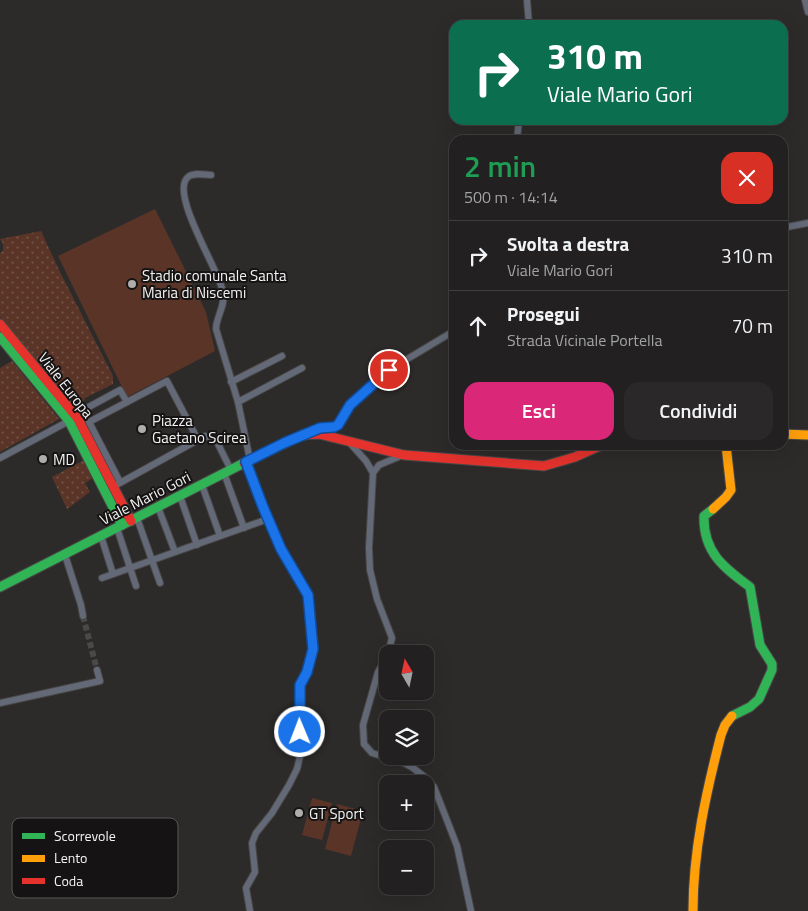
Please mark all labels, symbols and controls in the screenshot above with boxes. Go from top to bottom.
text: 310 m [547,29,643,83]
icon: right [464,40,529,105]
text: Viale Mario Gori [547,77,693,111]
text: 2 min [464,143,536,189]
button: close [721,152,773,204]
text: 500 m · 14:14 [464,185,558,209]
text: Svolta a destra [507,229,629,258]
text: 310 m [721,241,773,270]
icon: right [464,242,492,270]
text: Viale Mario Gori [507,258,613,282]
place label: Stadio comunale Santa Maria di Niscemi [142,264,287,304]
marker: Stadio comunale Santa Maria di Niscemi [126,278,138,290]
text: Prosegui [507,299,580,328]
text: 70 m [732,311,773,340]
icon: ahead [464,312,492,340]
text: Strada Vicinale Portella [507,328,662,352]
street label: Viale Europa [33,347,99,423]
pin [368,349,410,391]
icon: arrive [375,356,403,384]
button: Esci [464,382,614,440]
button: Condividi [624,382,773,440]
place label: Piazza Gaetano Scirea [152,409,247,449]
marker: Piazza Gaetano Scirea [136,423,148,435]
place label: MD [53,448,75,471]
marker: MD [37,453,49,465]
street label: Viale Mario Gori [96,465,194,531]
north arrow [379,645,434,700]
map controls [379,645,434,895]
position arrow [273,705,325,757]
button: layers [379,710,434,765]
button: + [379,775,434,830]
place label: GT Sport [309,802,365,825]
marker: GT Sport [293,807,305,819]
legend [12,818,178,898]
text: Scorrevole [54,825,116,846]
button: − [379,840,434,895]
text: Lento [54,847,88,868]
text: Coda [54,870,83,891]

